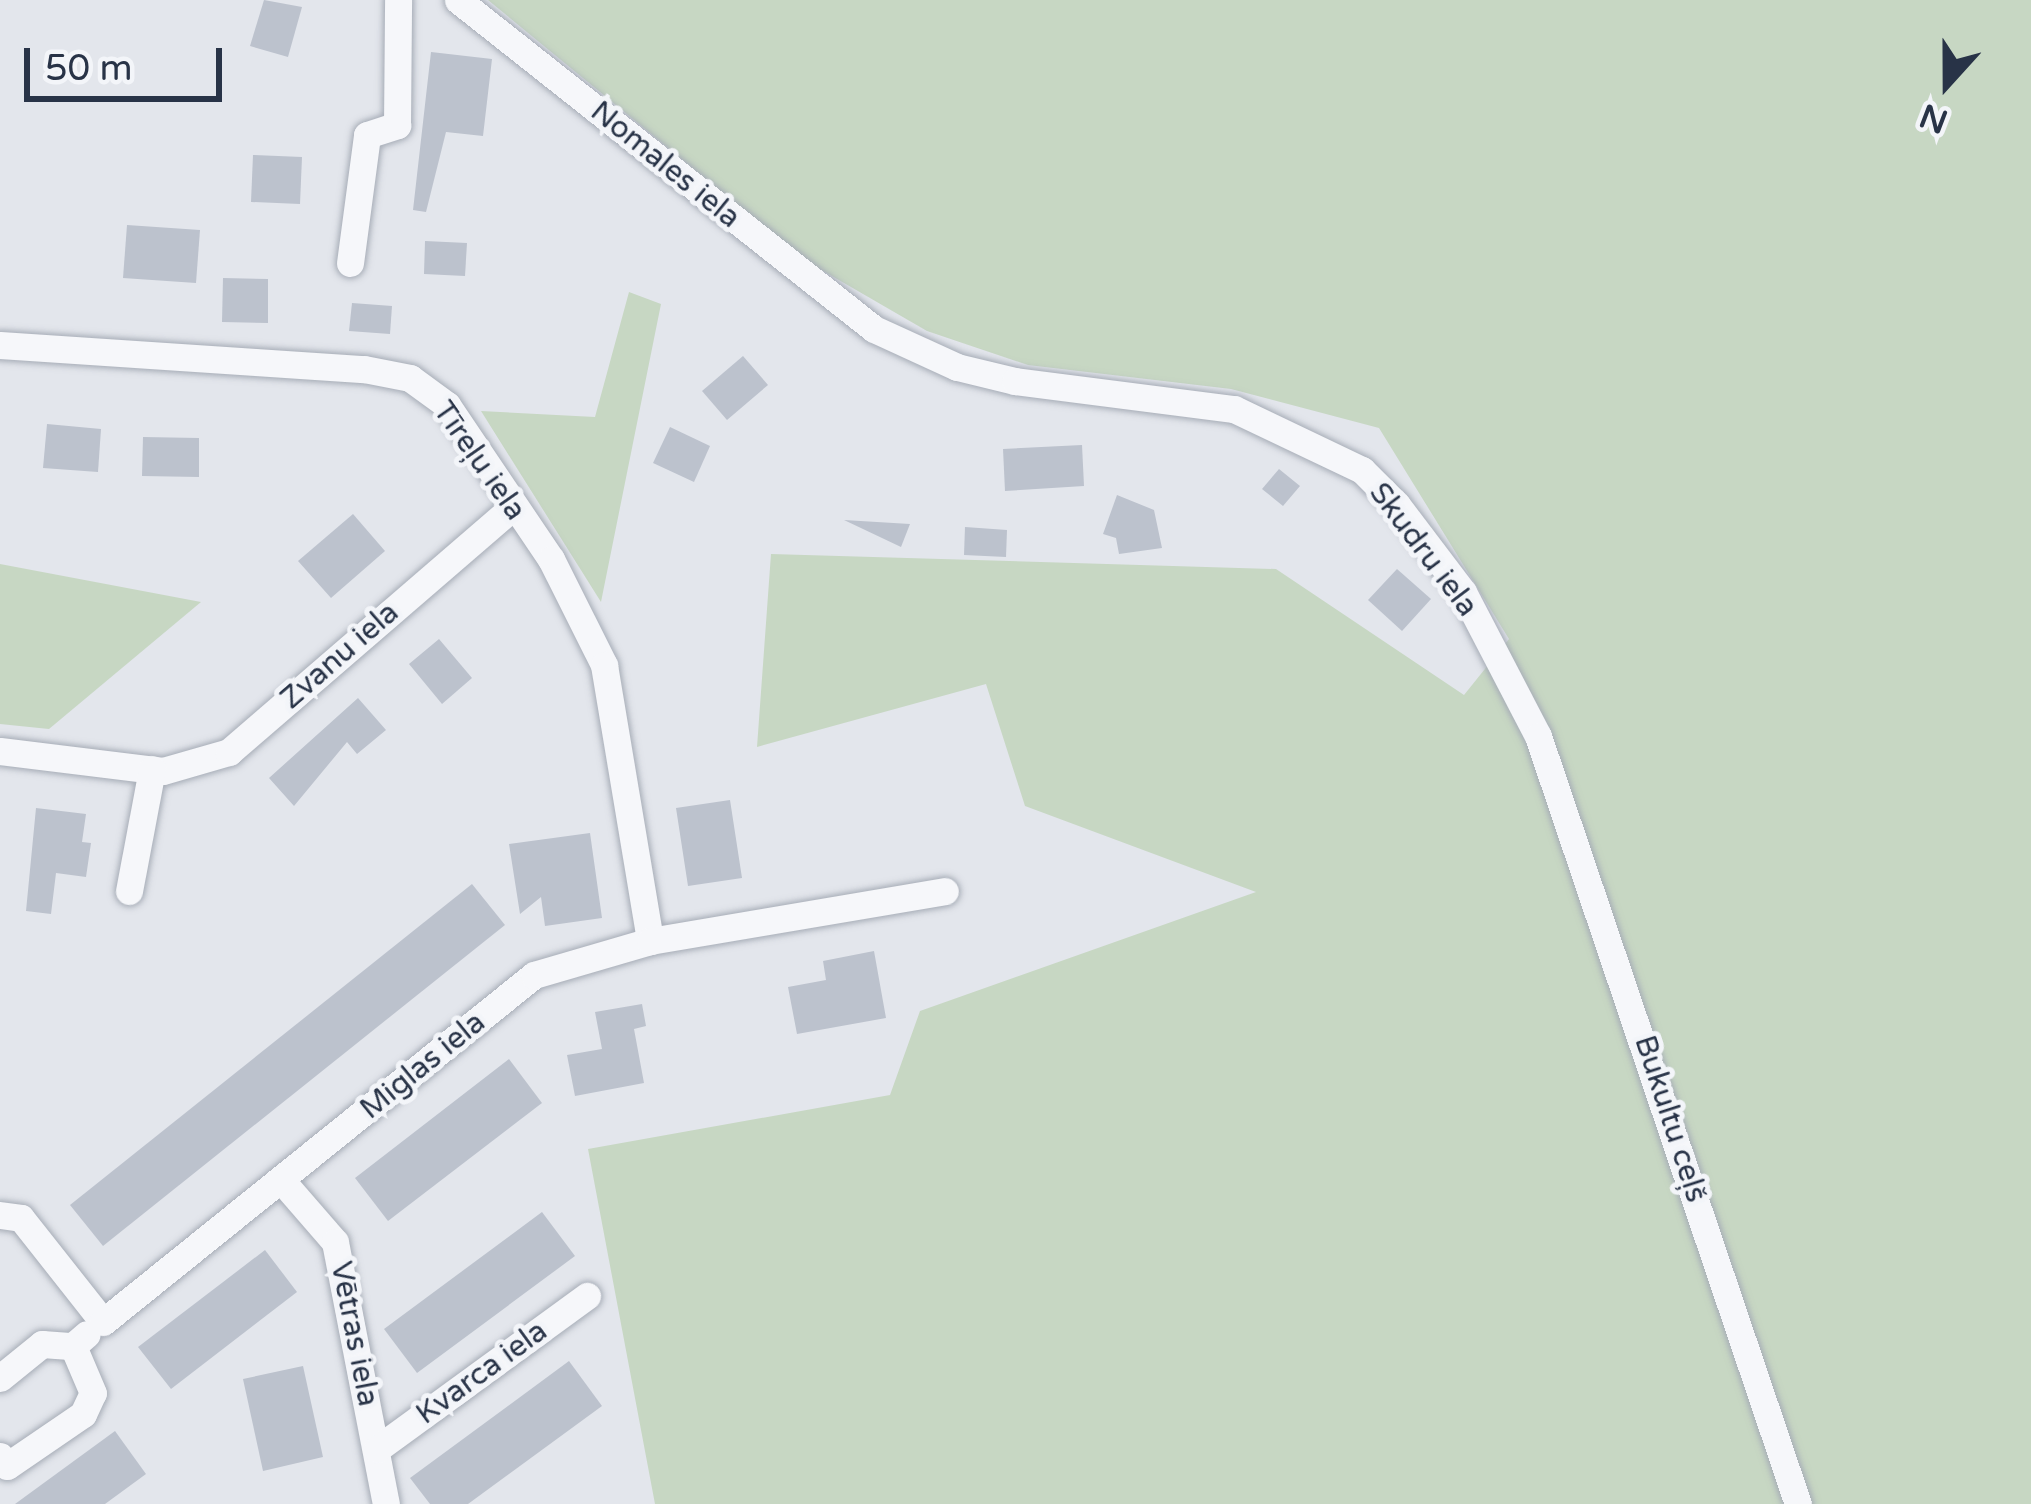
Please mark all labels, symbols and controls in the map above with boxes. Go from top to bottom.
scale bar [30,24,228,98]
north arrow [1887,24,2007,144]
text: 50 m [45,47,133,90]
street label: Nomales iela [583,94,747,236]
text: N [1915,95,1953,141]
street label: Tīreļu iela [425,395,533,527]
street label: Skudru iela [1361,476,1485,624]
street label: Zvanu iela [274,595,406,717]
street label: Miglas iela [353,1005,493,1127]
street label: Bukultu ceļš [1626,1031,1714,1207]
street label: Vētras iela [322,1258,386,1410]
street label: Kvarca iela [409,1313,555,1433]

